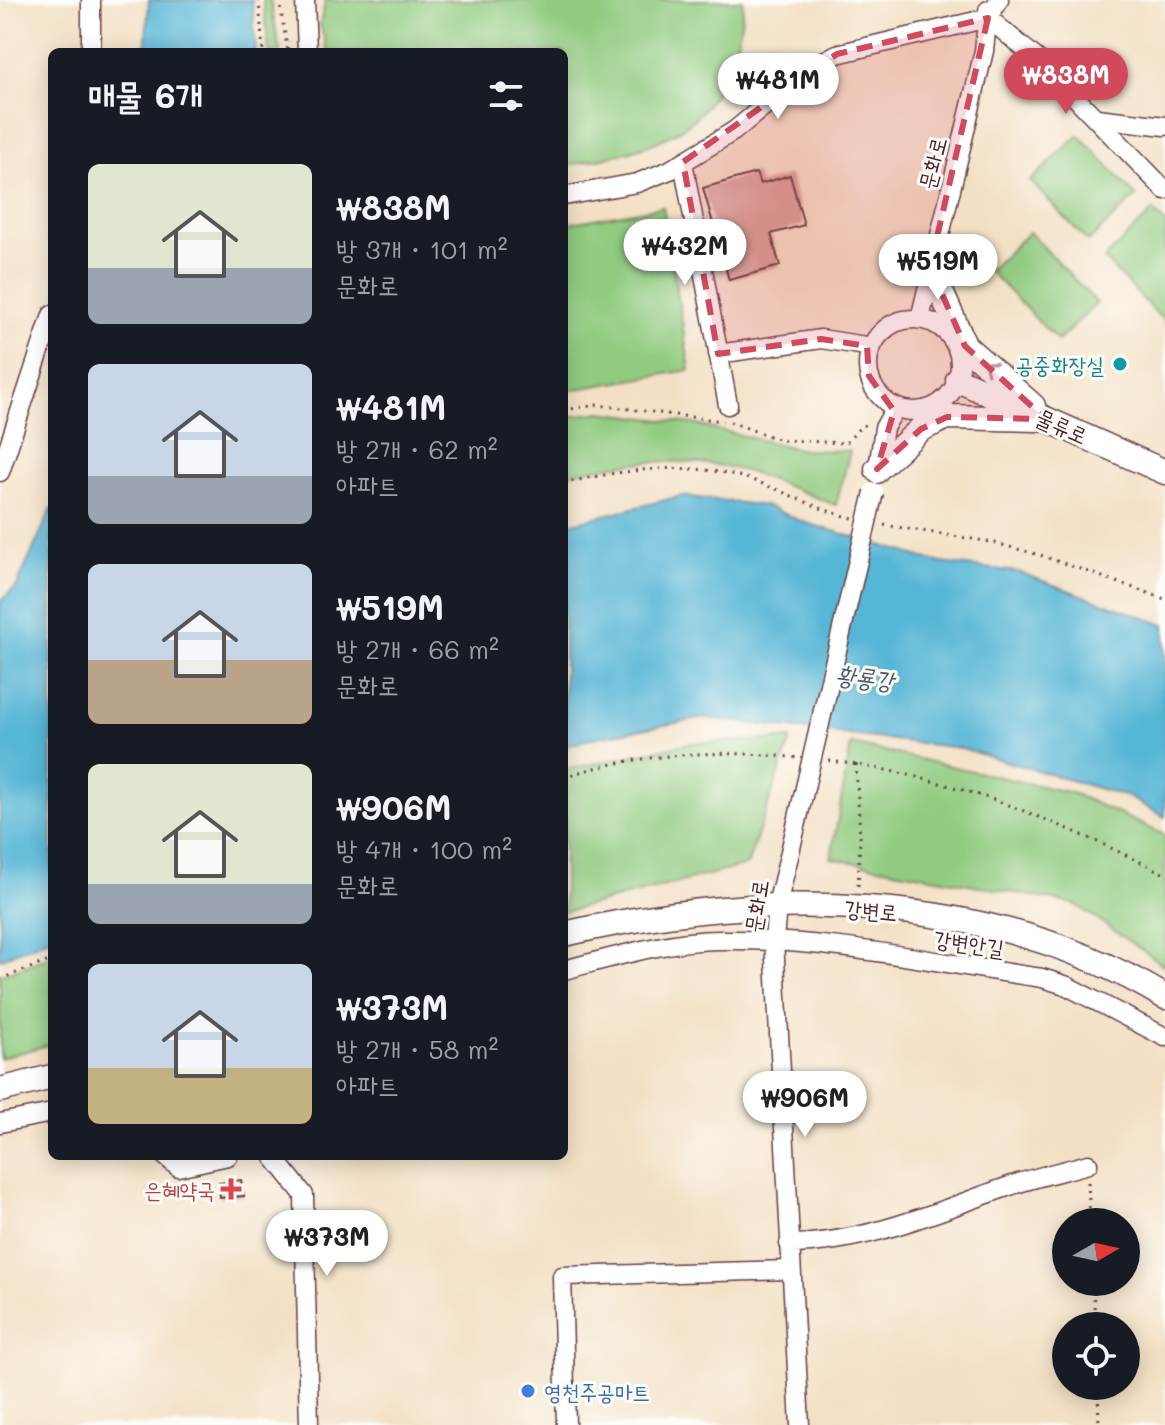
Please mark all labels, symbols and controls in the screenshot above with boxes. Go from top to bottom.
pin: ₩838M [1010,48,1122,116]
pin: ₩481M [722,53,834,121]
text: ₩838M [1022,57,1110,91]
text: ₩481M [736,62,820,96]
text: 매물 6개 [88,72,203,117]
icon: filters [484,74,528,118]
street label: 문화로 [912,134,952,192]
text: ₩838M [336,184,451,229]
icon: home [152,196,248,292]
pin: ₩432M [629,219,741,287]
text: ₩432M [642,228,729,262]
text: 방 3개 · 101 m² [336,232,508,266]
pin: ₩519M [882,234,994,302]
text: ₩519M [897,243,979,277]
text: 문화로 [336,268,399,302]
place label: 공중화장실 [1015,350,1104,379]
marker: 공중화장실 [1111,355,1129,373]
one-way arrow [983,361,998,375]
text: ₩481M [336,384,447,429]
icon: home [152,396,248,492]
street label: 물류로 [1032,402,1092,450]
text: 방 2개 · 62 m² [336,432,498,466]
text: 아파트 [336,468,399,502]
text: ₩519M [336,584,444,629]
icon: home [152,596,248,692]
text: 방 2개 · 66 m² [336,632,499,666]
water label: 황룡강 [834,658,898,696]
text: 문화로 [336,668,399,702]
text: ₩906M [336,784,452,829]
icon: home [152,796,248,892]
text: 방 4개 · 100 m² [336,832,512,866]
text: 문화로 [336,868,399,902]
street label: 문화로 [738,878,774,934]
street label: 강변로 [843,893,899,927]
street label: 강변안길 [932,924,1006,962]
text: ₩373M [336,984,449,1029]
icon: home [152,996,248,1092]
text: 방 2개 · 58 m² [336,1032,498,1066]
text: 아파트 [336,1068,399,1102]
pin: ₩906M [749,1071,861,1139]
text: ₩906M [761,1080,849,1114]
place label: 은혜약국 [144,1175,215,1204]
marker: 은혜약국 [222,1180,240,1198]
north arrow [1052,1208,1140,1296]
map controls [1052,1208,1140,1400]
pin: ₩373M [271,1210,383,1278]
text: ₩373M [284,1219,370,1253]
button: locate [1052,1312,1140,1400]
place label: 영천주공마트 [544,1377,650,1406]
marker: 영천주공마트 [519,1382,537,1400]

